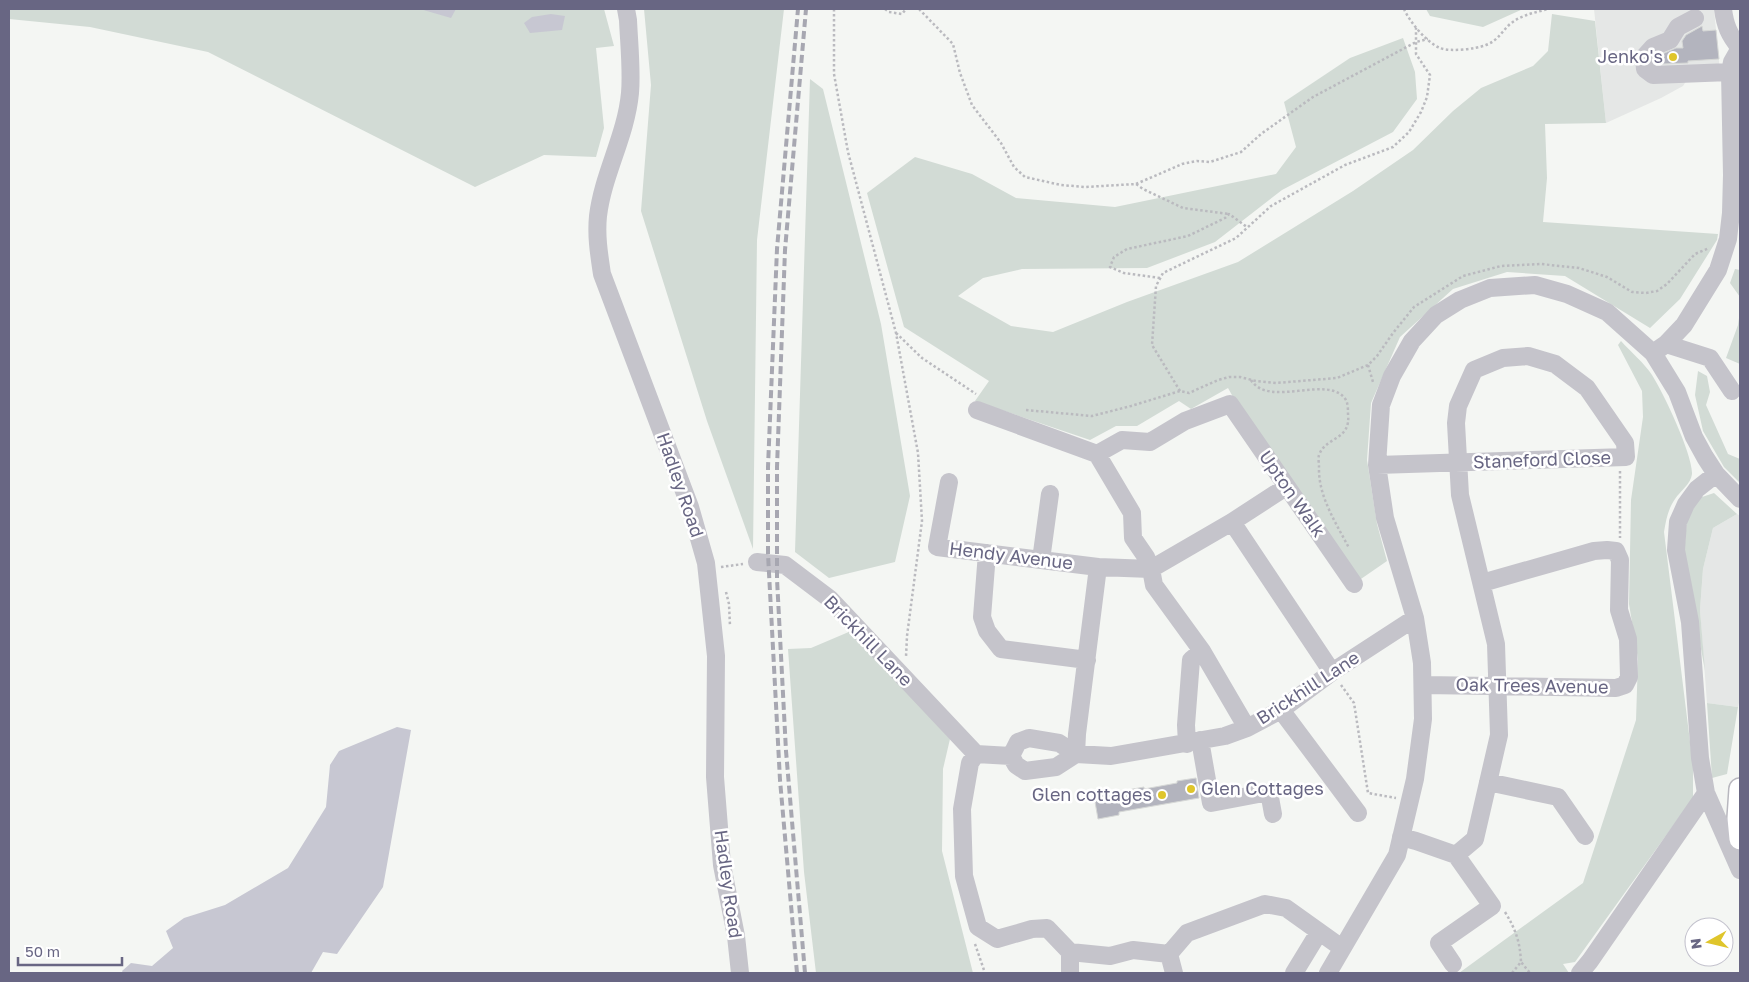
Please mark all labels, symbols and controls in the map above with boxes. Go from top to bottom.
place label: Jenko's [1598,45,1663,67]
marker: Jenko's [1667,51,1679,63]
street label: Hadley Road [653,429,709,540]
street label: Upton Walk [1255,446,1331,541]
street label: Staneford Close [1473,446,1611,472]
street label: Hendy Avenue [948,537,1074,574]
street label: Brickhill Lane [820,590,918,690]
street label: Brickhill Lane [1252,646,1363,728]
street label: Oak Trees Avenue [1455,673,1609,697]
place label: Glen Cottages [1201,777,1324,799]
place label: Glen cottages [1032,783,1152,805]
marker: Glen Cottages [1185,783,1197,795]
marker: Glen cottages [1156,789,1168,801]
street label: Hadley Road [710,828,747,939]
north arrow [1684,917,1734,967]
scale bar [18,934,121,966]
text: N [1686,937,1705,950]
text: 50 m [25,942,60,960]

